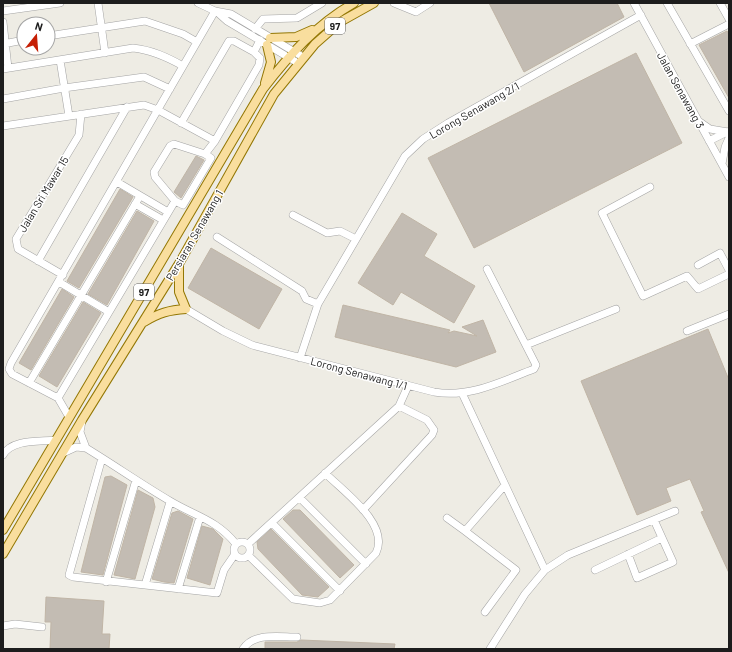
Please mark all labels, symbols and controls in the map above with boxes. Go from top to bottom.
north arrow [16,16,56,56]
road number: 97 [325,18,345,34]
text: N [34,19,44,33]
street label: Jalan Senawang 3 [655,50,707,130]
street label: Lorong Senawang 2/1 [427,79,521,141]
street label: Jalan Sri Mawar 15 [15,153,71,234]
street label: Persiaran Senawang 1 [163,187,225,283]
road number: 97 [134,284,154,300]
street label: Lorong Senawang 1/1 [309,354,409,392]

